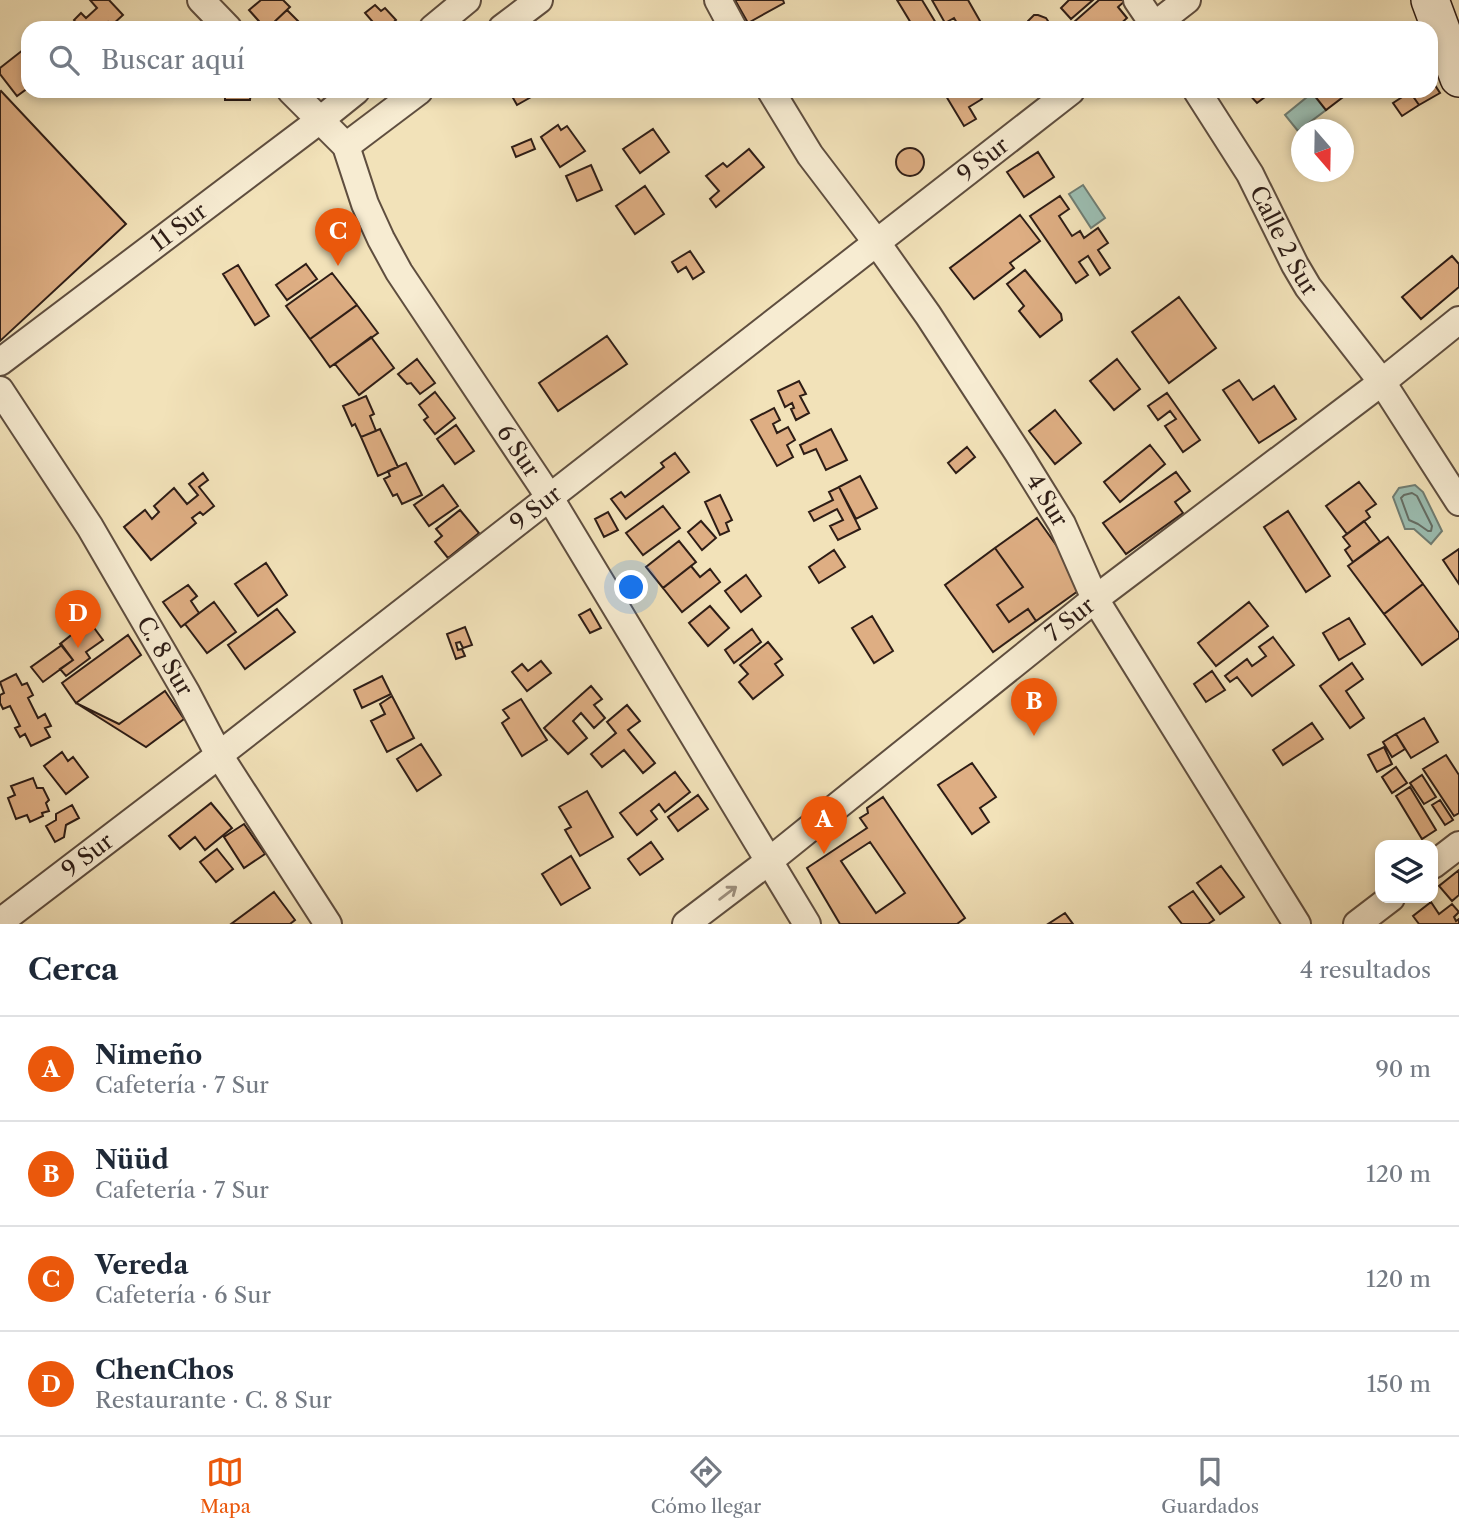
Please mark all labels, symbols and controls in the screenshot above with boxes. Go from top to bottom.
search box [21,21,1438,98]
icon: search [45,41,83,79]
text: Buscar aquí [101,44,245,76]
north arrow [1291,119,1354,182]
street label: 9 Sur [952,131,1014,188]
street label: Calle 2 Sur [1244,181,1324,302]
street label: 11 Sur [145,196,213,257]
pin: C [315,208,361,266]
street label: 6 Sur [491,419,546,483]
street label: 4 Sur [1020,469,1074,532]
street label: 9 Sur [505,479,567,537]
your location [614,570,648,604]
pin: D [55,590,101,648]
street label: 7 Sur [1039,591,1100,647]
street label: C. 8 Sur [131,611,199,701]
pin: B [1011,678,1057,736]
pin: A [801,796,847,854]
street label: 9 Sur [56,827,119,884]
map controls [1375,840,1438,903]
button: layers [1375,840,1438,903]
one-way arrow [718,885,736,900]
text: Cerca [28,951,118,988]
text: 4 resultados [1300,956,1431,984]
text: Nimeño [95,1039,202,1071]
text: A [42,1055,60,1083]
text: 90 m [1375,1055,1431,1083]
text: Cafetería · 7 Sur [95,1071,269,1099]
text: Nüüd [95,1144,169,1176]
text: B [42,1160,60,1188]
text: 120 m [1366,1160,1431,1188]
text: Cafetería · 7 Sur [95,1176,269,1204]
text: Vereda [95,1249,188,1281]
text: C [42,1265,60,1293]
text: 120 m [1366,1265,1431,1293]
text: Cafetería · 6 Sur [95,1281,271,1309]
text: ChenChos [95,1354,234,1386]
text: D [41,1370,61,1398]
text: 150 m [1367,1370,1431,1398]
text: Restaurante · C. 8 Sur [95,1386,332,1414]
tab: Mapa [200,1453,251,1518]
tab: Cómo llegar [651,1453,761,1518]
tab: Guardados [1161,1453,1259,1518]

